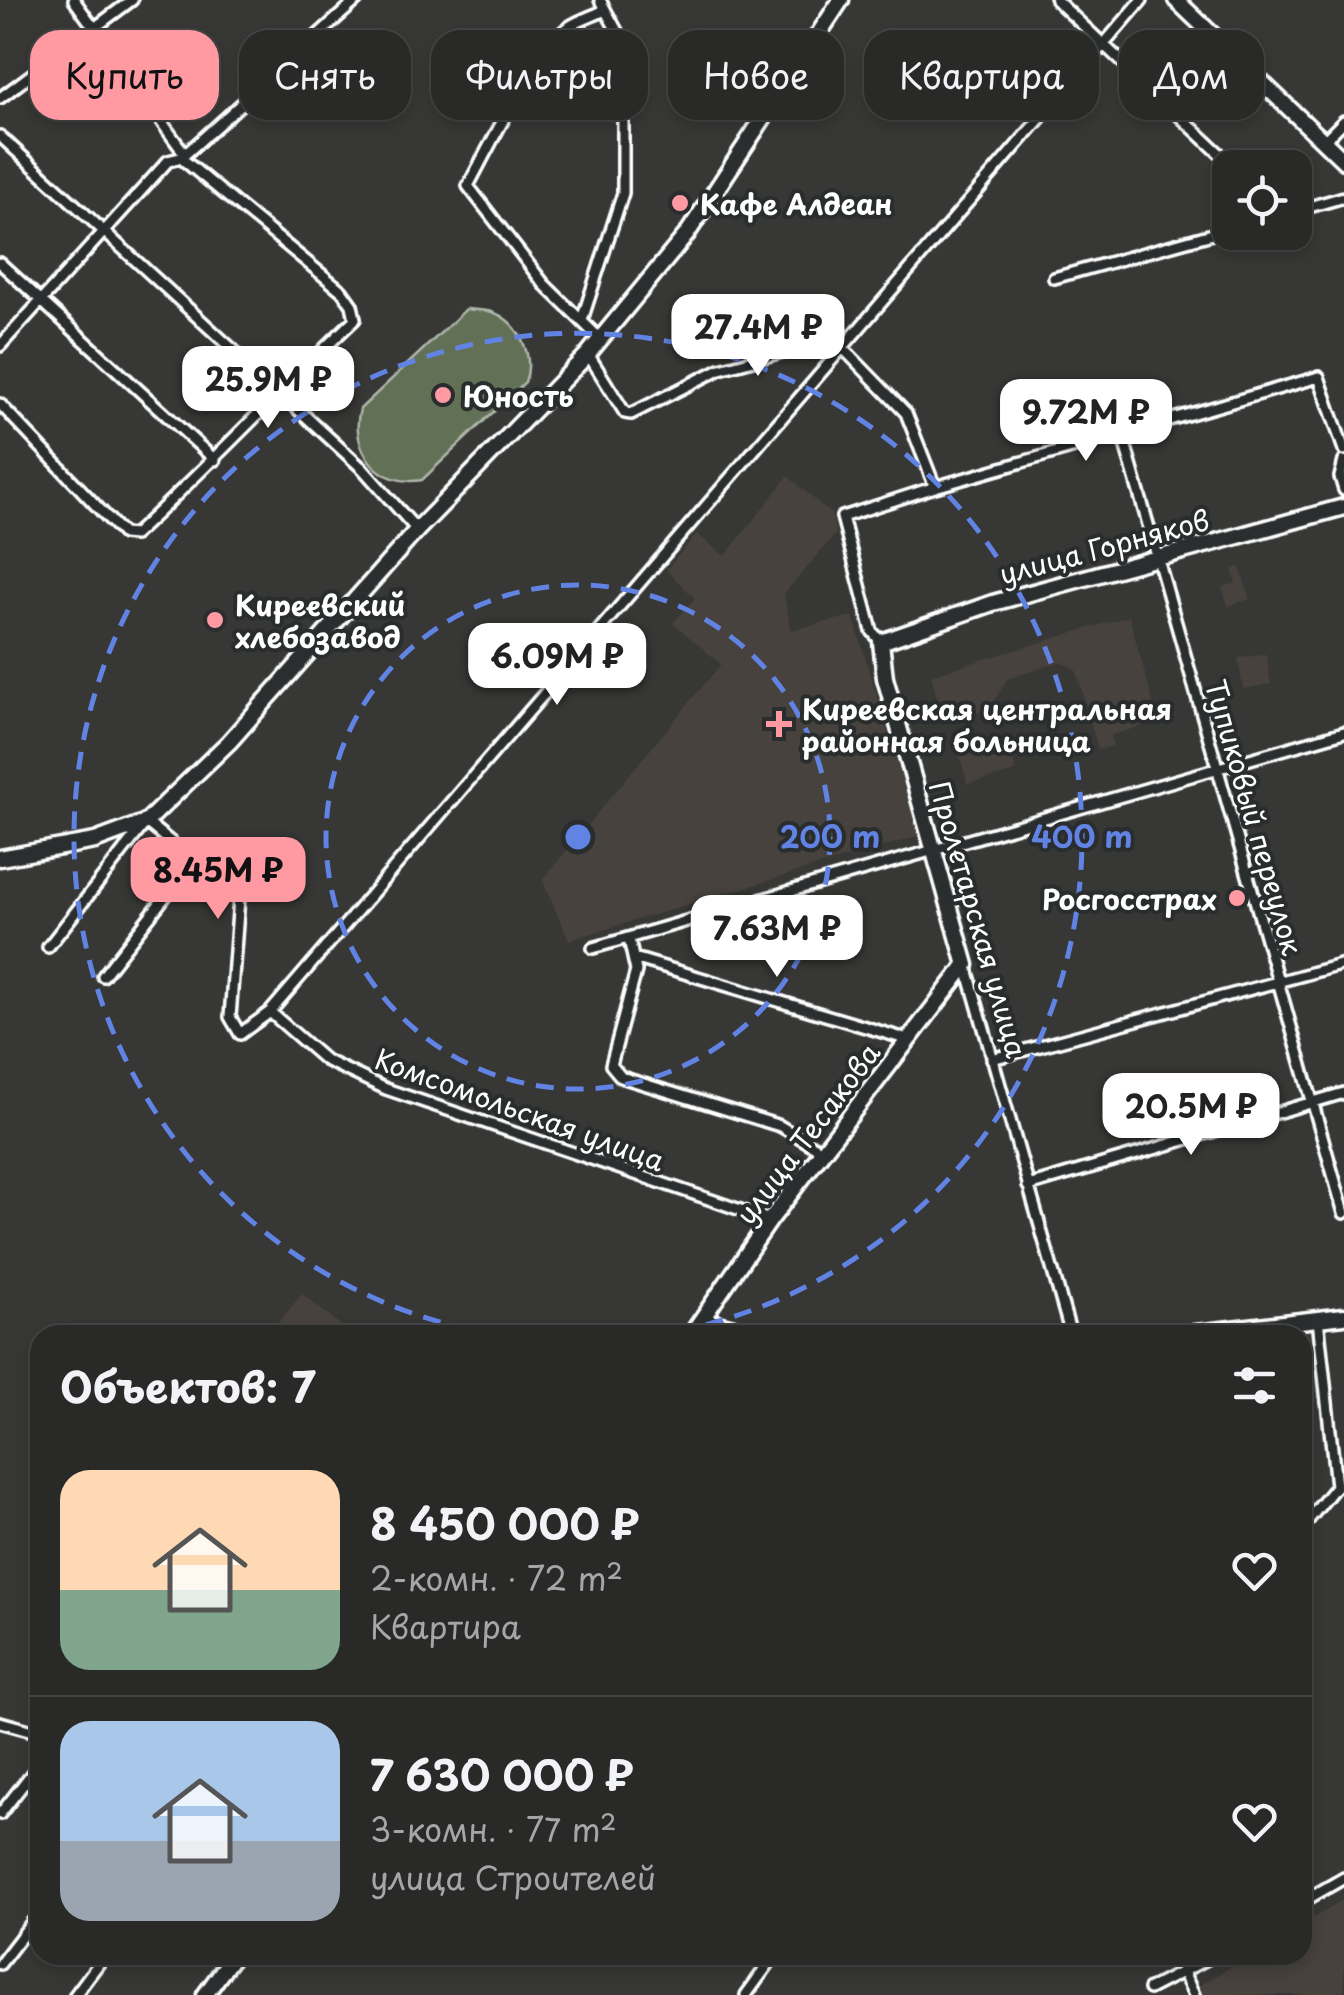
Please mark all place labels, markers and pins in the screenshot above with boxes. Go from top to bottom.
place label: Кафе Алдеан [700,182,893,225]
marker: Кафе Алдеан [669,192,691,214]
pin: 27.4M ₽ [666,294,850,379]
pin: 25.9M ₽ [176,346,360,431]
place label: Юность [463,374,574,417]
pin: 9.72M ₽ [994,379,1178,464]
marker: Юность [432,384,454,406]
place label: Киреевский хлебозавод [235,583,405,658]
marker: Киреевский хлебозавод [204,609,226,631]
pin: 6.09M ₽ [465,623,649,708]
place label: Киреевская центральная районная больница [802,687,1172,762]
marker: Киреевская центральная районная больница [766,711,792,737]
centre of rings [560,819,596,855]
pin: 8.45M ₽ [126,837,310,922]
place label: Росгосстрах [1042,877,1217,920]
marker: Росгосстрах [1226,887,1248,909]
pin: 7.63M ₽ [685,895,869,980]
pin: 20.5M ₽ [1099,1073,1283,1158]

